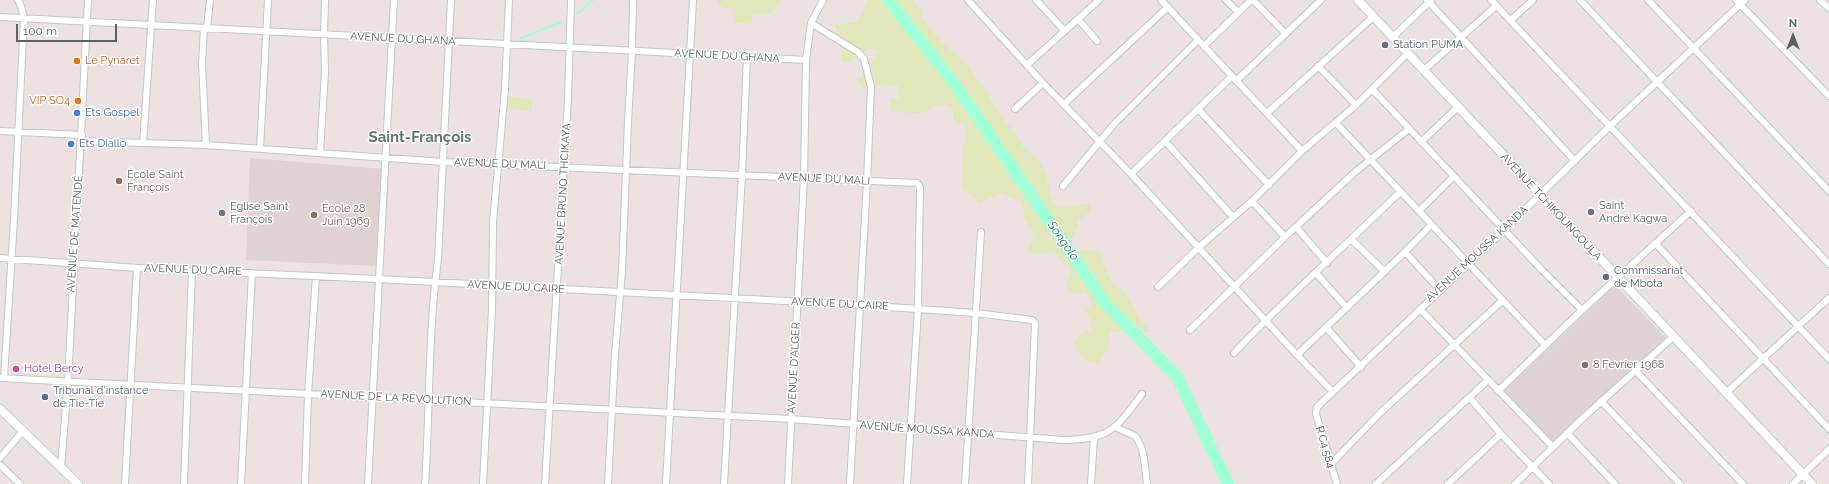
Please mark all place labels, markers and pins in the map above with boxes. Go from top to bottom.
place label: Station PUMA [1393,38,1463,52]
marker: Station PUMA [1380,40,1390,50]
place label: Le Pynaret [85,54,140,68]
marker: Le Pynaret [72,56,82,66]
place label: VIP SO4 [29,94,70,108]
marker: VIP SO4 [73,96,83,106]
place label: Ets Gospel [85,106,139,120]
marker: Ets Gospel [72,108,82,118]
place label: Ets Diallo [79,137,126,151]
marker: Ets Diallo [66,139,76,149]
place label: École Saint François [127,168,183,194]
marker: École Saint François [114,176,124,186]
place label: Saint André Kagwa [1599,199,1667,225]
place label: Eglise Saint François [230,200,288,226]
place label: École 28 Juin 1969 [322,202,370,228]
marker: Saint André Kagwa [1586,207,1596,217]
marker: Eglise Saint François [217,208,227,218]
marker: École 28 Juin 1969 [309,210,319,220]
place label: Commissariat de Mbota [1614,264,1683,290]
marker: Commissariat de Mbota [1601,272,1611,282]
place label: 8 Fevrier 1968 [1593,358,1664,372]
marker: 8 Fevrier 1968 [1580,360,1590,370]
place label: Hotel Bercy [24,362,84,376]
marker: Hotel Bercy [11,364,21,374]
place label: Tribunal d'instance de Tie-Tie [53,384,148,410]
marker: Tribunal d'instance de Tie-Tie [40,392,50,402]

